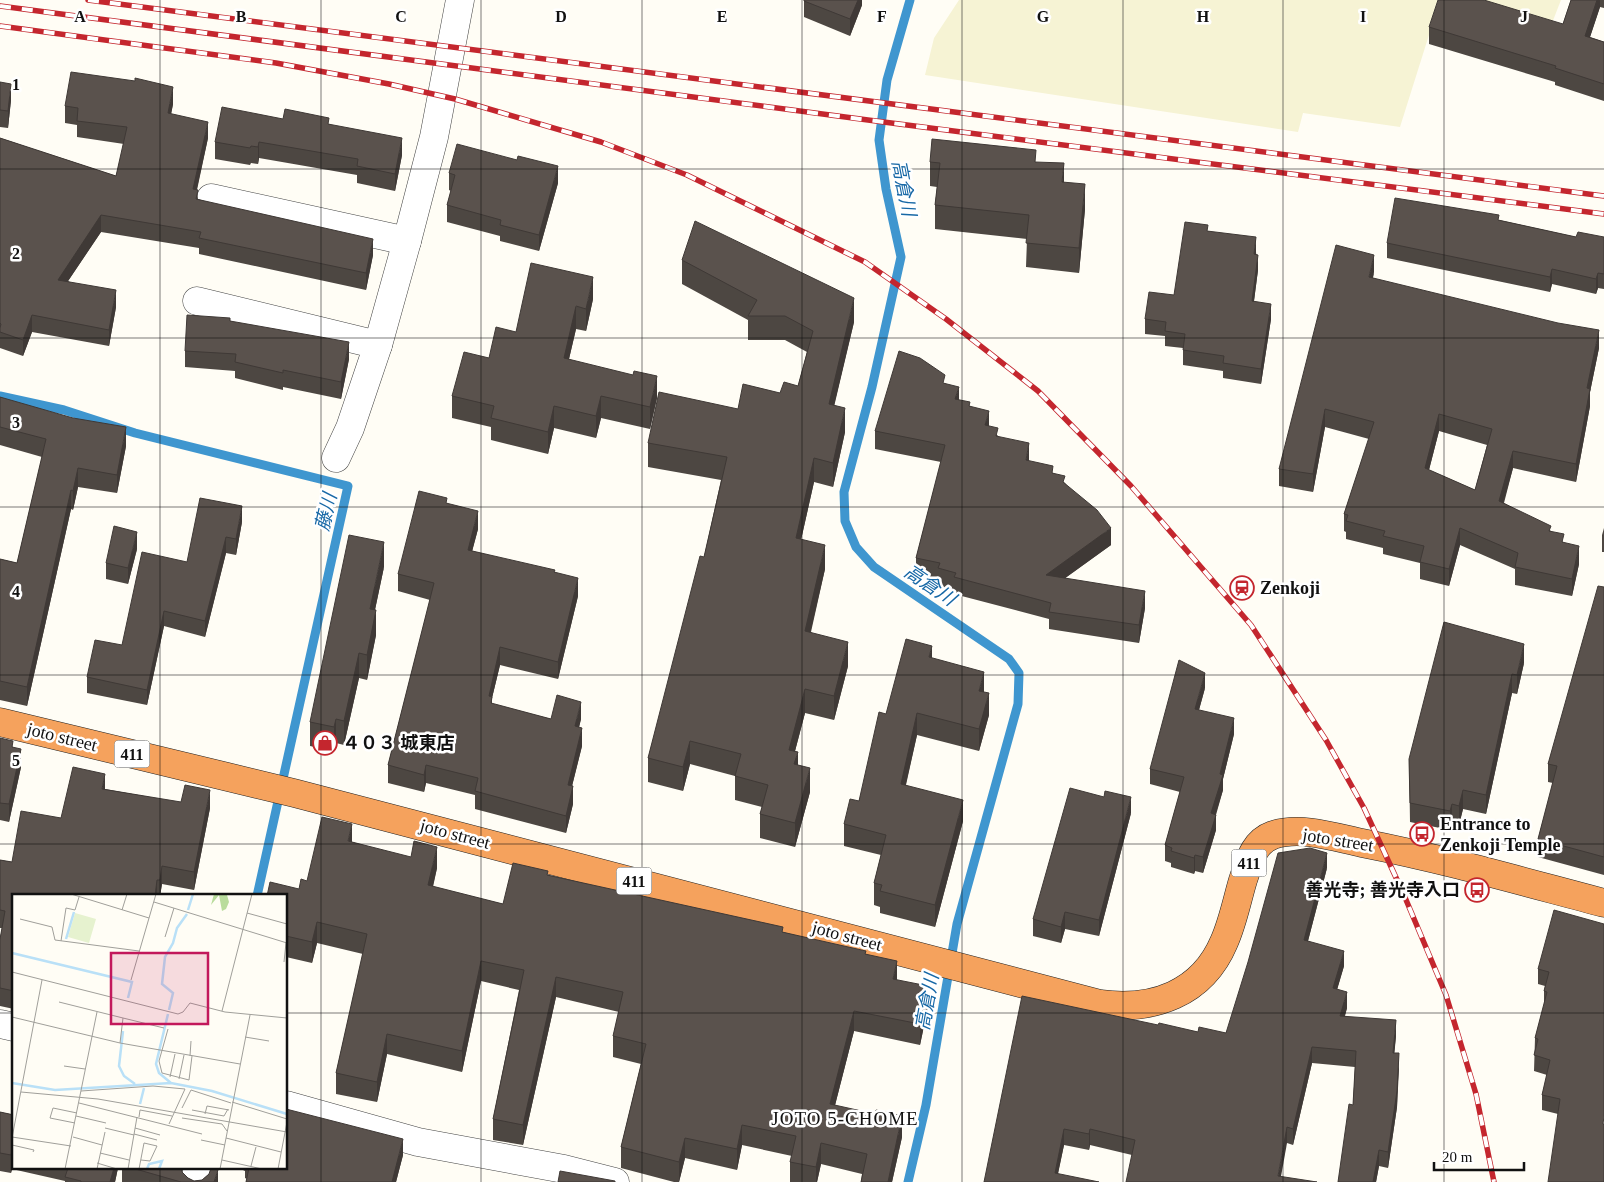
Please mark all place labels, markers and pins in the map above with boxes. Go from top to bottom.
station icon: Zenkoji [1229,575,1255,601]
place label: Zenkoji [1260,578,1320,598]
shop icon: ４０３ 城東店 [312,730,338,756]
place label: ４０３ 城東店 [342,733,455,753]
place label: Entrance to Zenkoji Temple [1440,814,1561,855]
bus stop icon: Entrance to Zenkoji Temple [1409,821,1435,847]
bus stop icon: 善光寺; 善光寺入口 [1464,877,1490,903]
place label: 善光寺; 善光寺入口 [1306,880,1460,900]

